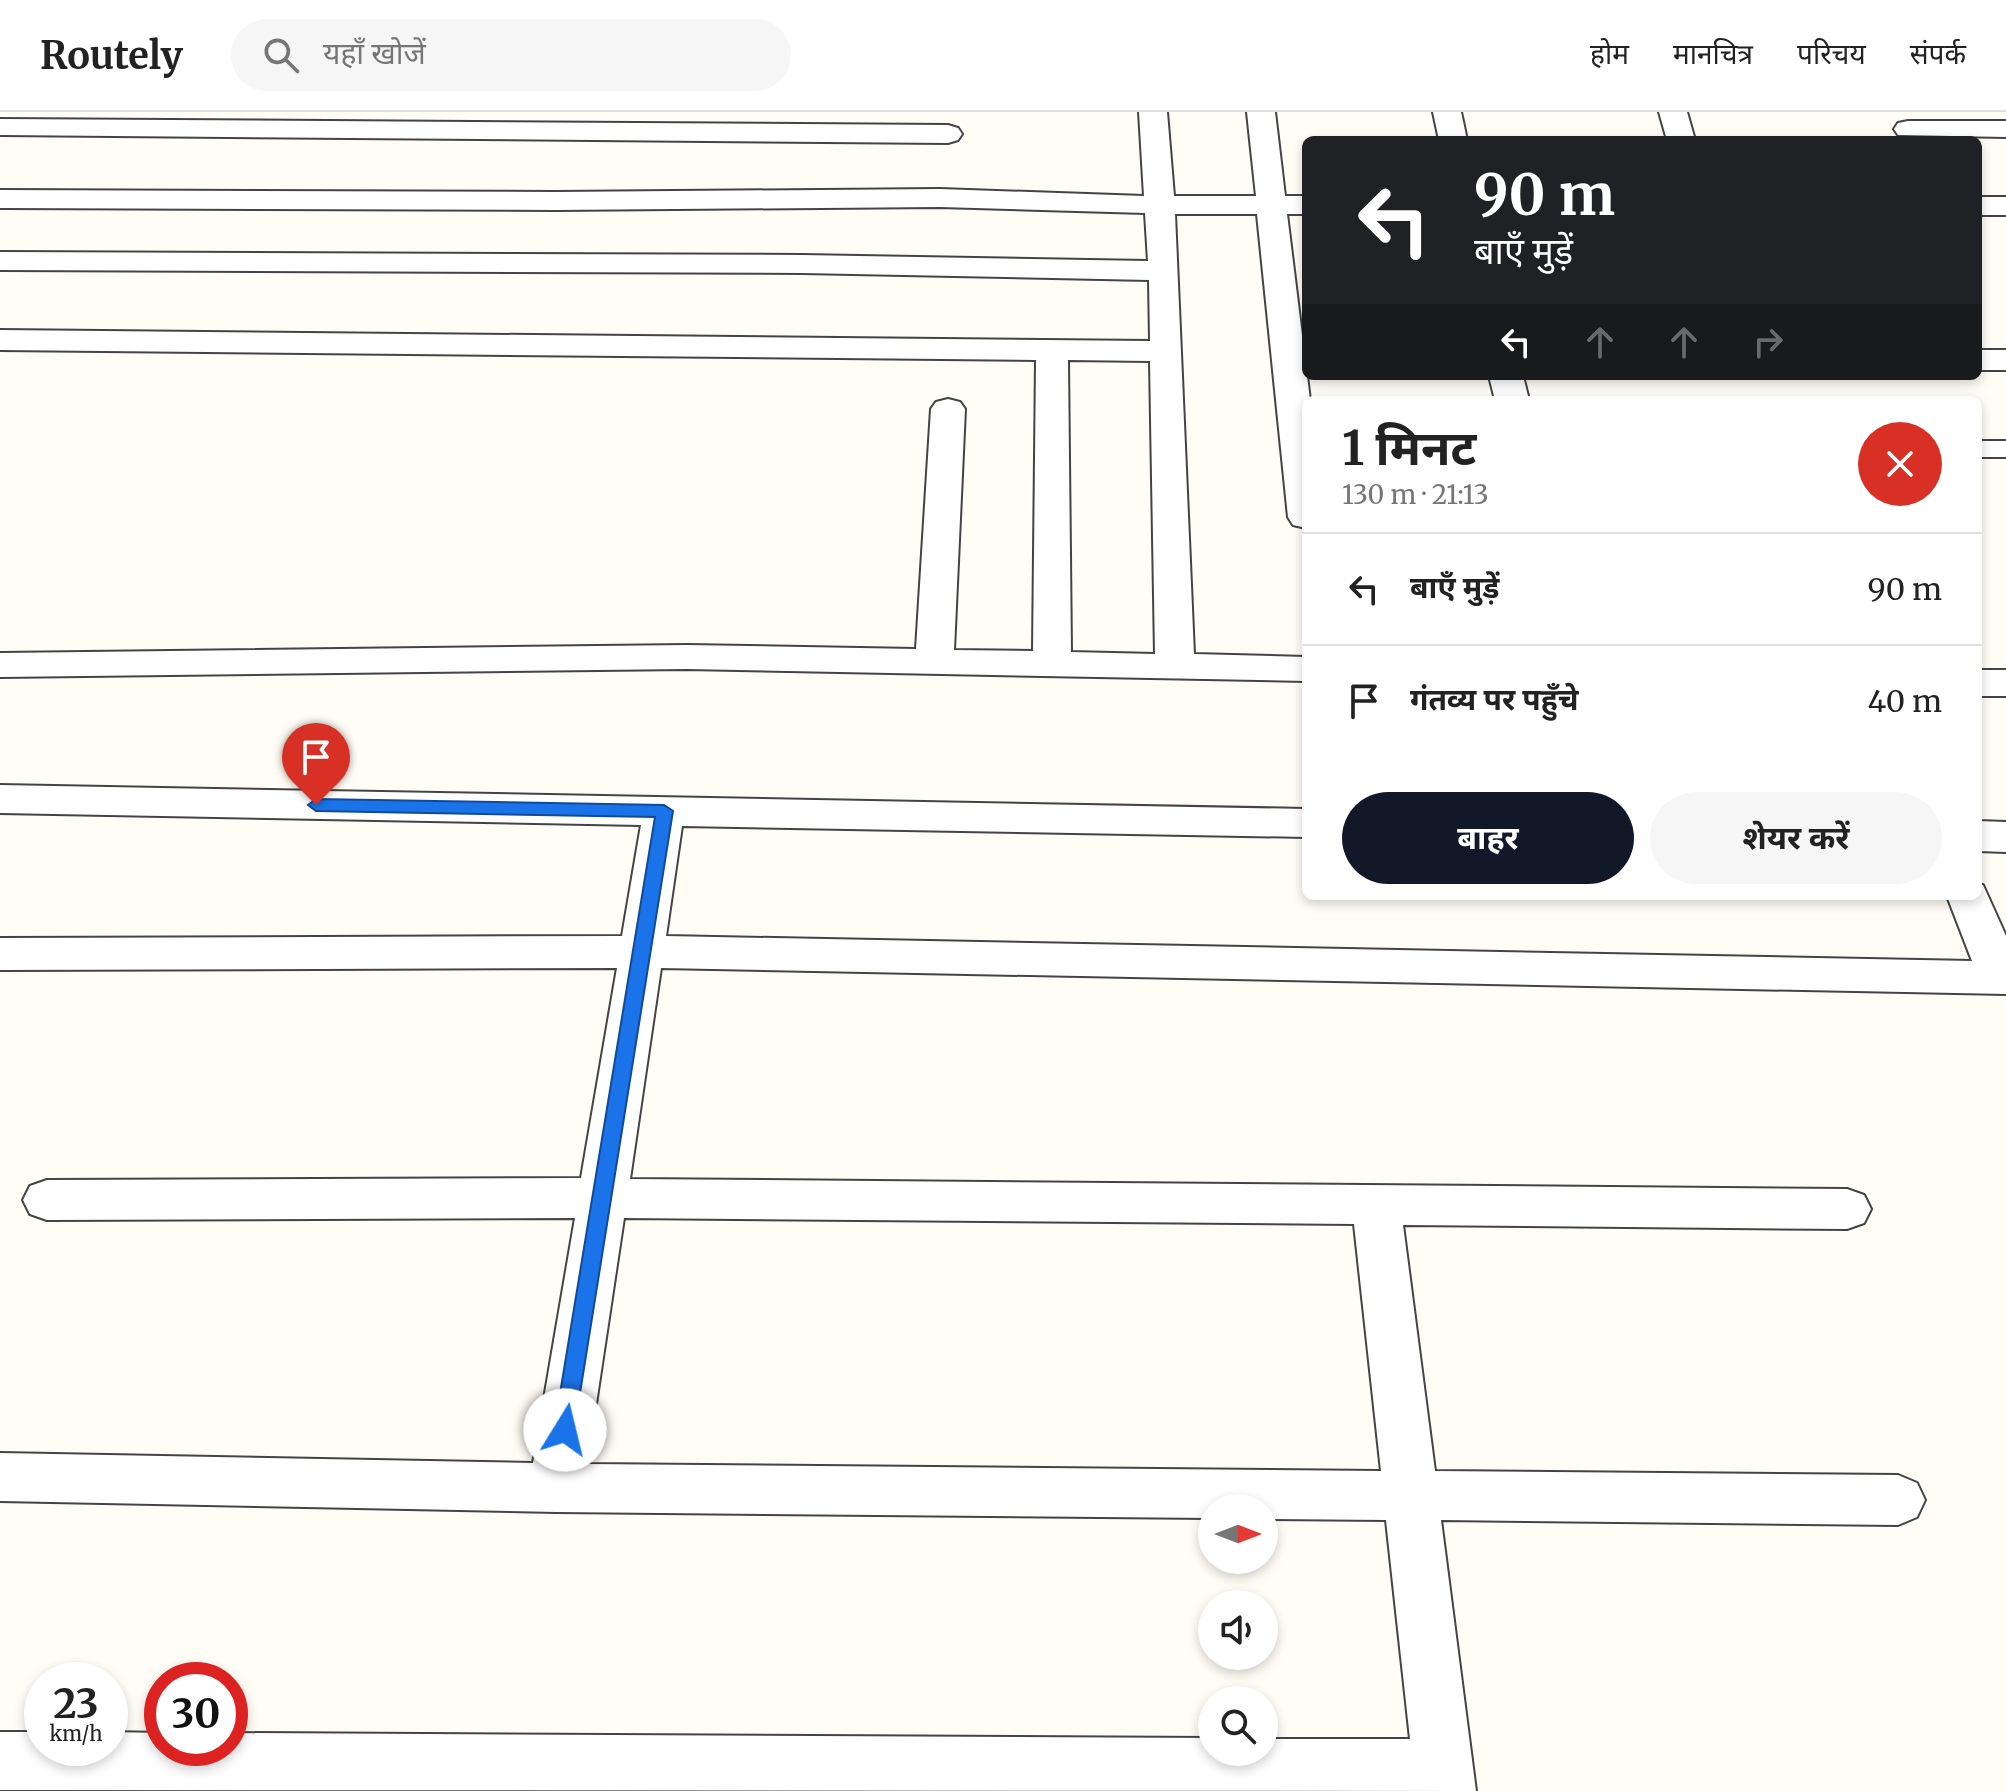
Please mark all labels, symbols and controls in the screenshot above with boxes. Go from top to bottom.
search box [231,19,791,91]
text: Routely [40,32,183,79]
icon: search [259,33,303,77]
text: यहाँ खोजें [323,34,426,72]
text: होम [1590,36,1629,72]
text: मानचित्र [1673,36,1753,72]
text: परिचय [1797,36,1866,72]
text: संपर्क [1910,36,1966,72]
text: 90 m [1474,160,1615,230]
icon: left [1342,168,1446,272]
text: बाएँ मुड़ें [1474,229,1573,274]
icon: left [1494,320,1538,364]
icon: ahead [1578,320,1622,364]
icon: ahead [1662,320,1706,364]
icon: right [1746,320,1790,364]
text: 1 मिनट [1342,418,1476,478]
button: close [1858,422,1942,506]
text: 130 m · 21:13 [1342,478,1489,511]
icon: left [1342,567,1386,611]
text: बाएँ मुड़ें [1410,568,1499,606]
text: 90 m [1868,570,1942,608]
icon: arrive [1342,679,1386,723]
text: गंतव्य पर पहुँचे [1410,680,1578,718]
text: 40 m [1868,682,1942,720]
pin [282,723,350,805]
icon: arrive [294,735,338,779]
button: बाहर [1342,792,1634,884]
button: शेयर करें [1650,792,1942,884]
position arrow [523,1388,607,1472]
north arrow [1198,1494,1278,1574]
map controls [1198,1494,1278,1766]
button: sound [1198,1590,1278,1670]
speed limit sign: 30 [144,1662,248,1766]
text: 23 [53,1679,99,1729]
button: search [1198,1686,1278,1766]
text: km/h [50,1721,102,1746]

